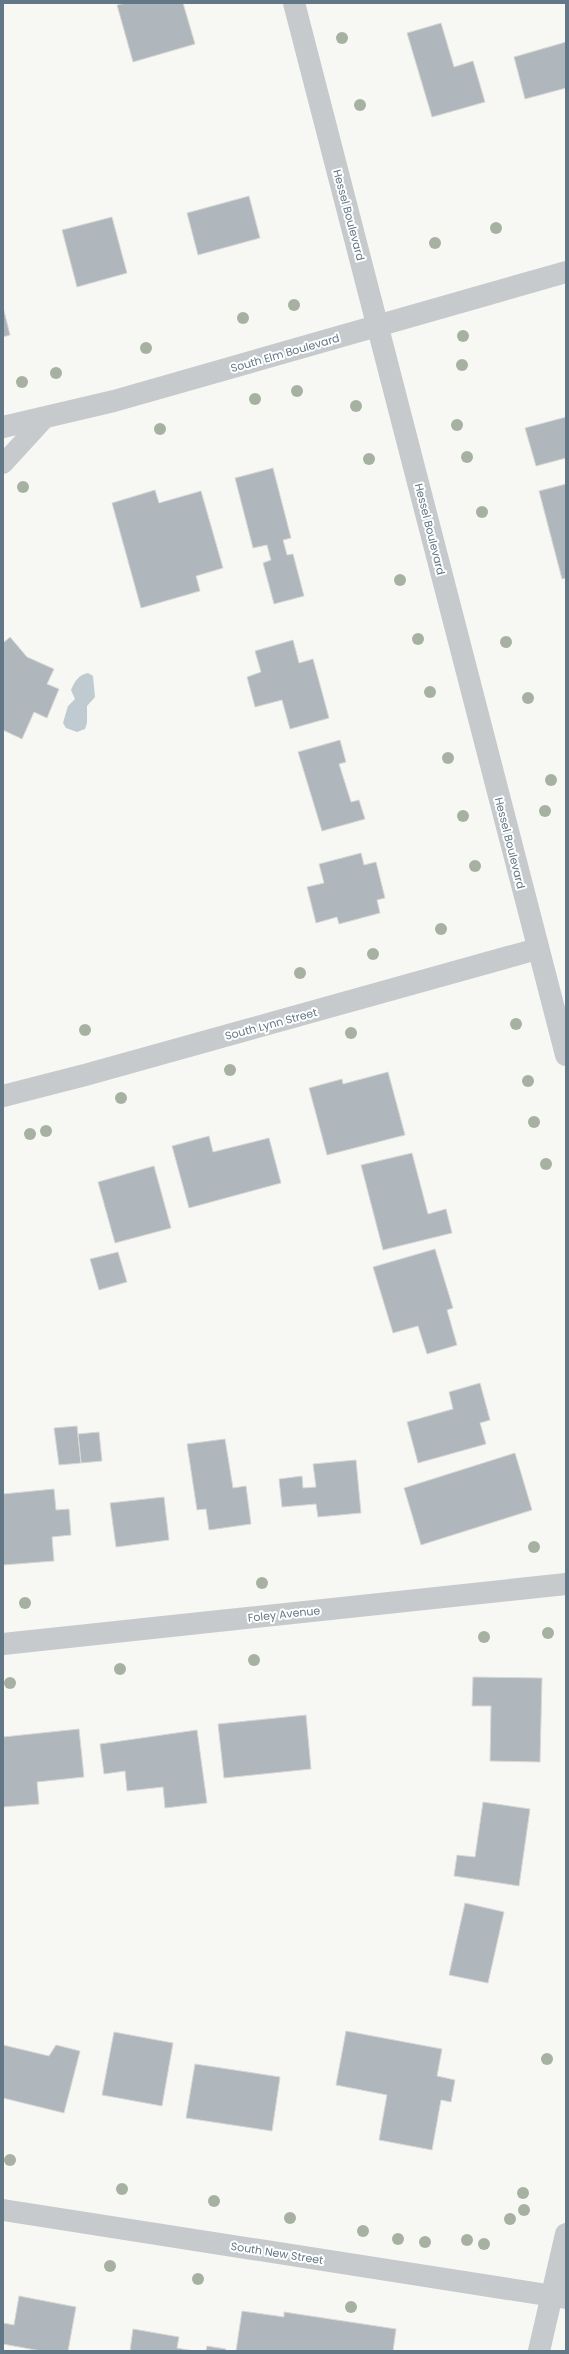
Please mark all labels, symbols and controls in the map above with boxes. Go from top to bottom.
street label: Hessel Boulevard [329,168,369,262]
street label: South Elm Boulevard [229,330,341,376]
street label: Hessel Boulevard [411,482,449,576]
street label: Hessel Boulevard [491,796,529,890]
street label: South Lynn Street [223,1004,319,1044]
street label: Foley Avenue [247,1602,321,1626]
street label: South New Street [230,2238,324,2268]

